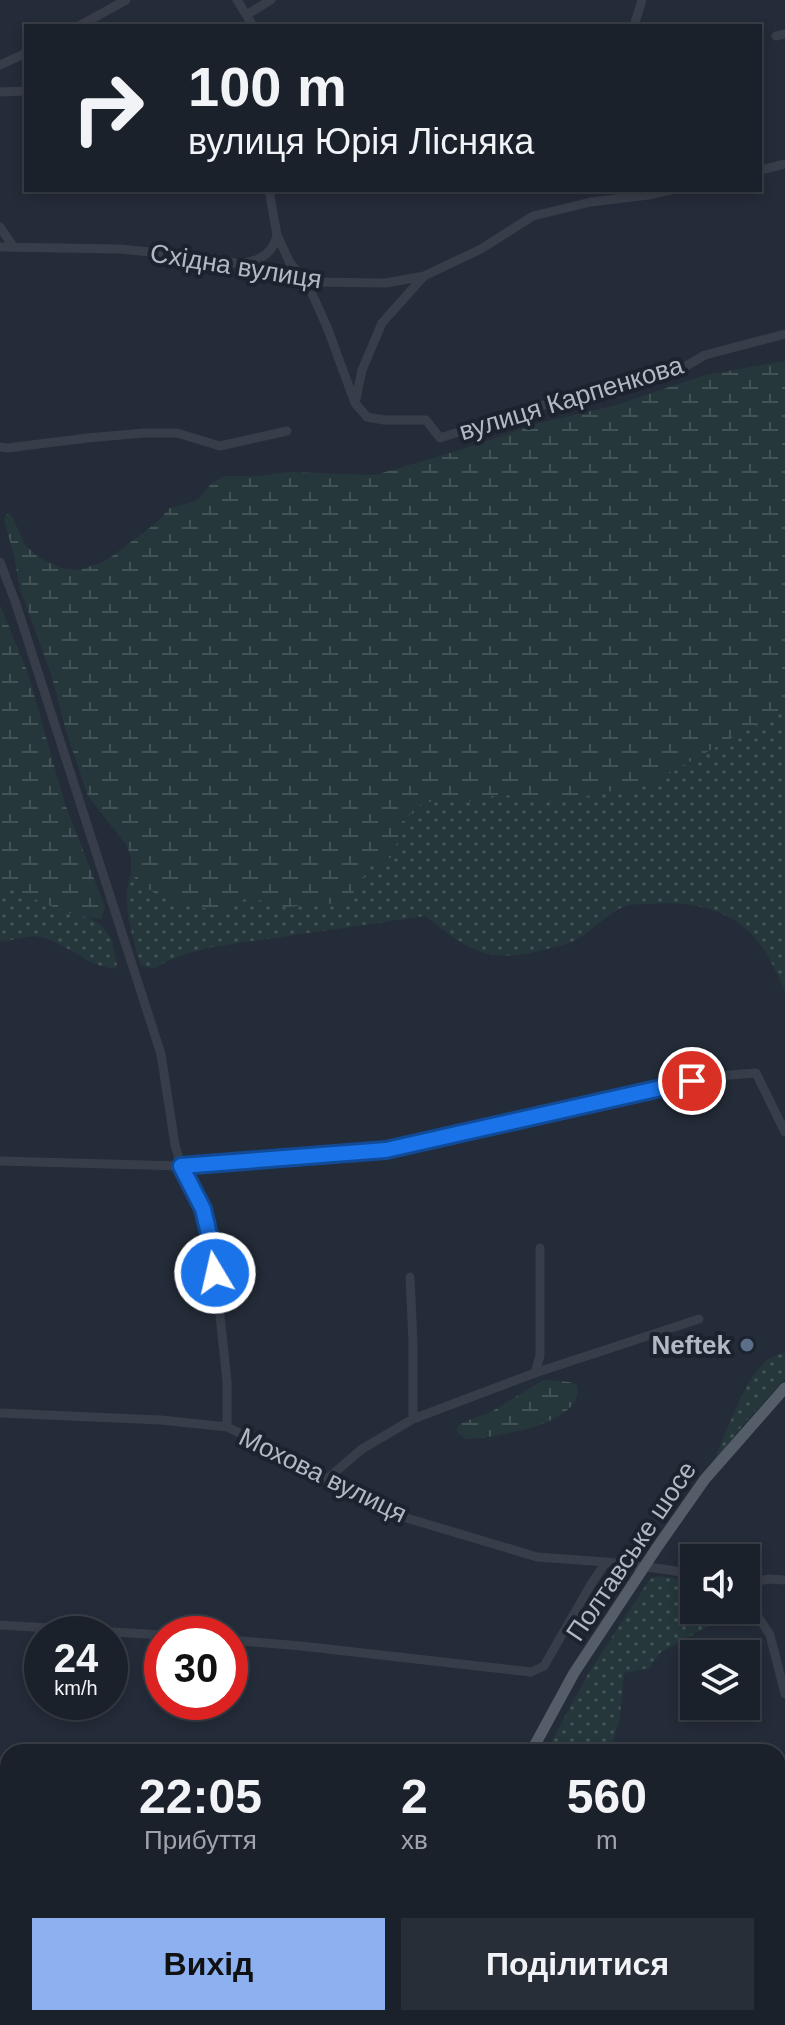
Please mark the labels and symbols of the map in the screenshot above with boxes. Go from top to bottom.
street label: Східна вулиця [148,238,324,294]
street label: вулиця Карпенкова [455,349,687,446]
pin [658,1047,726,1115]
position arrow [173,1231,257,1315]
place label: Neftek [652,1330,732,1360]
marker: Neftek [738,1336,756,1354]
street label: Мохова вулиця [234,1421,412,1529]
street label: Полтавське шосе [560,1456,702,1646]
speed limit sign: 30 [144,1616,248,1720]

